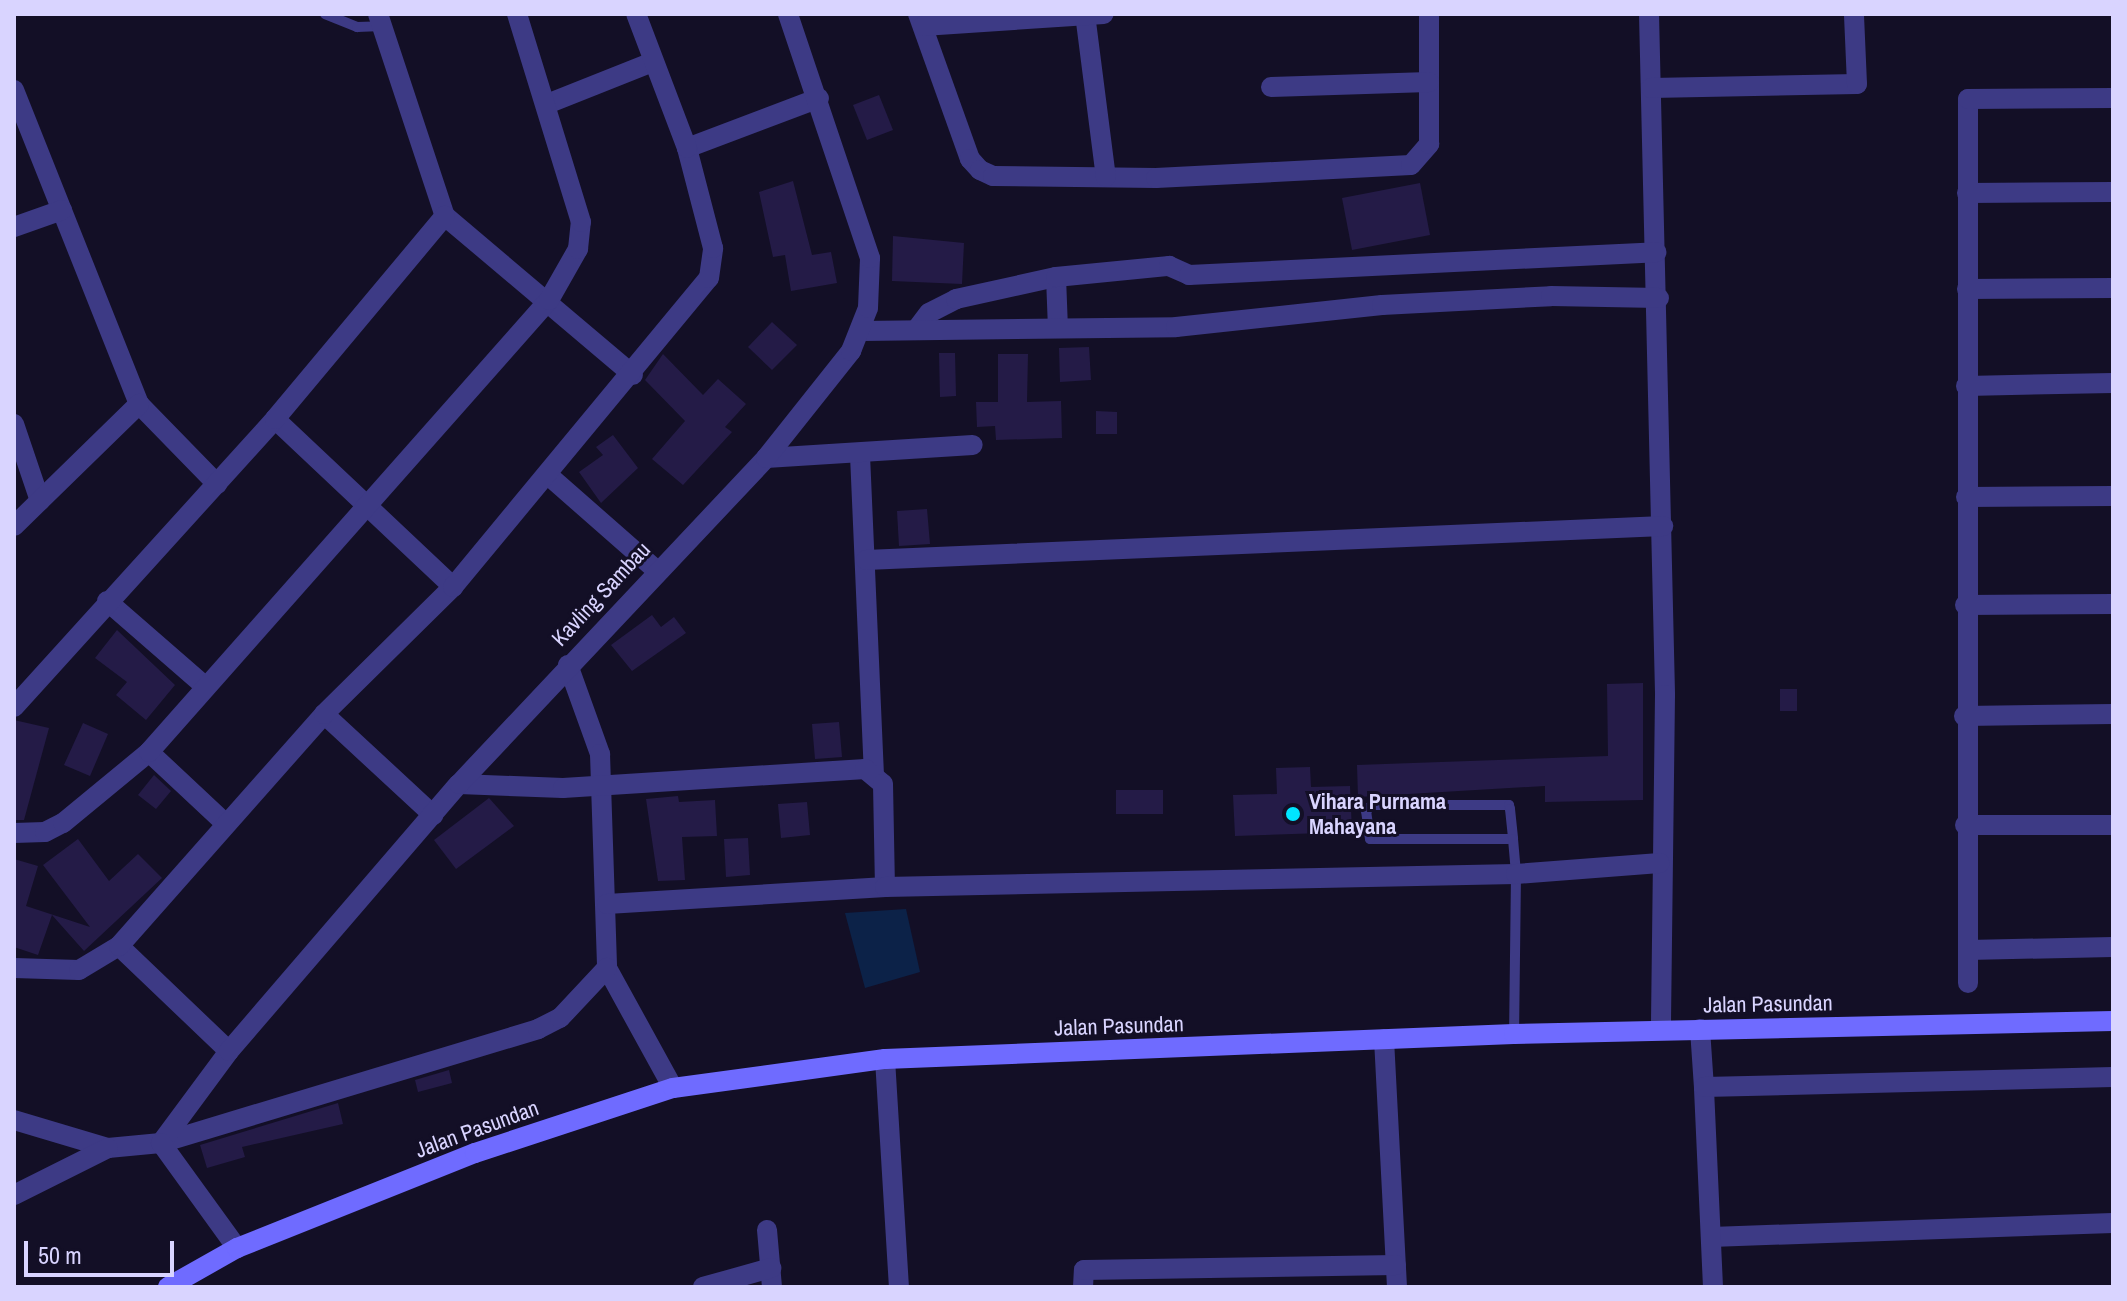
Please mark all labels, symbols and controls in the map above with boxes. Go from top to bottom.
street label: Kavling Sambau [546,537,656,651]
place label: Vihara Purnama Mahayana [1309,788,1446,840]
marker: Vihara Purnama Mahayana [1284,805,1302,823]
street label: Jalan Pasundan [1703,990,1833,1018]
street label: Jalan Pasundan [1054,1011,1184,1041]
street label: Jalan Pasundan [412,1094,542,1164]
scale bar [28,1225,178,1275]
text: 50 m [38,1239,82,1271]

